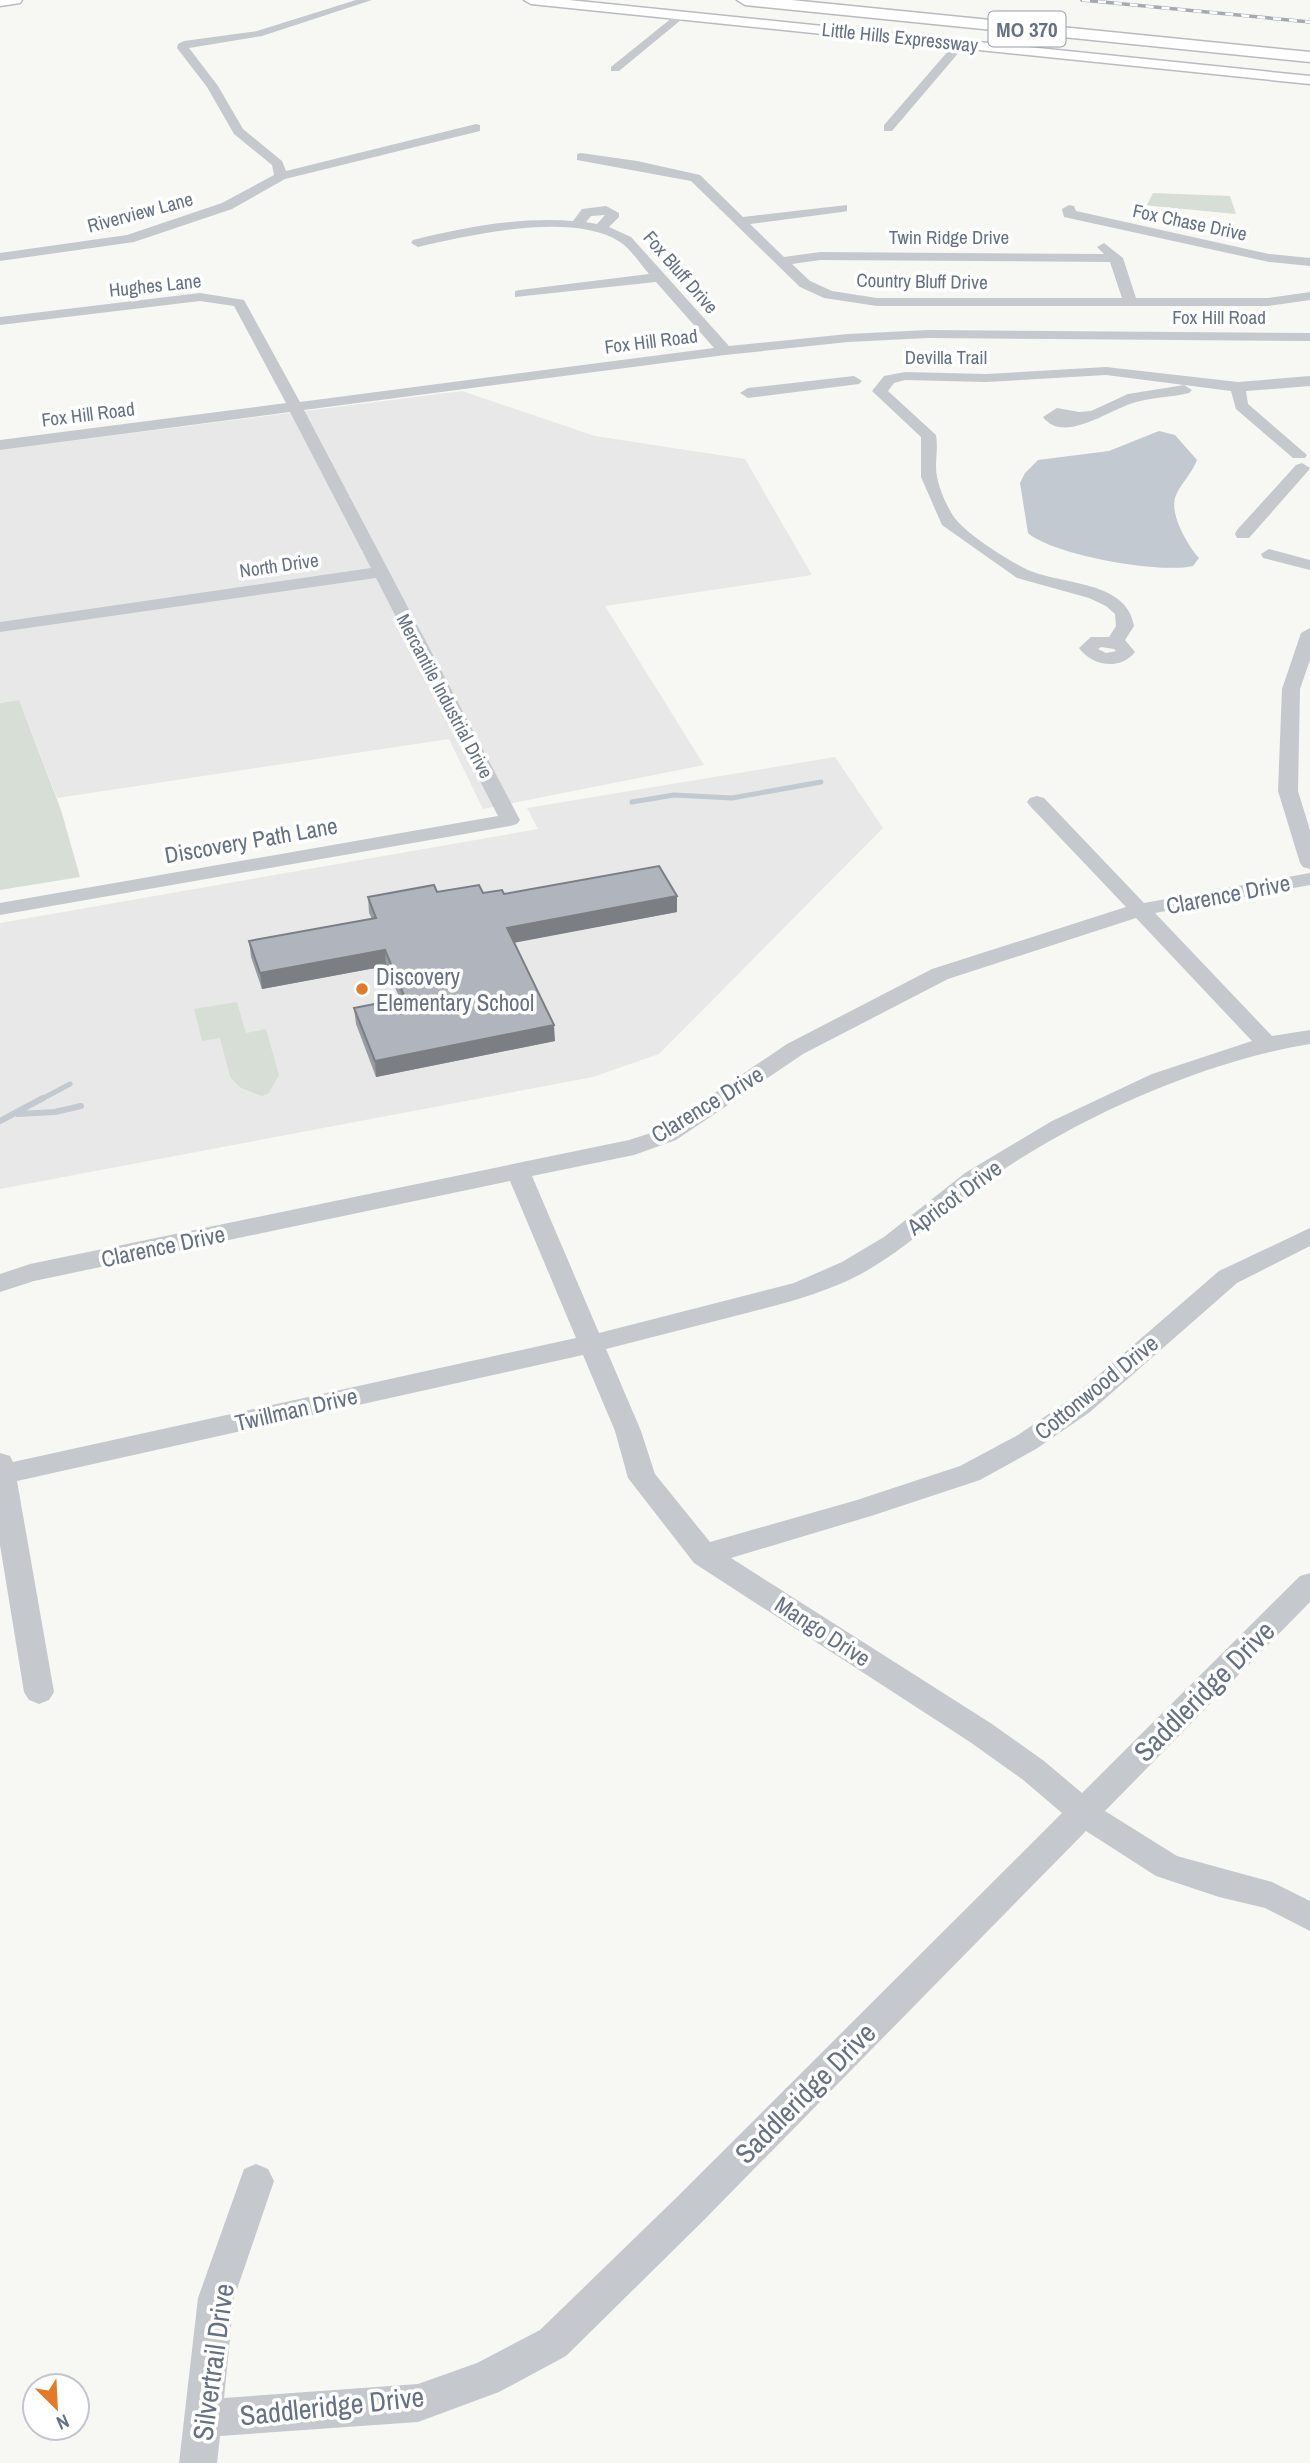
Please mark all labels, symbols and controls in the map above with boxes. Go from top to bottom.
road number: MO 370 [988,12,1066,46]
street label: Little Hills Expressway [821,16,979,58]
street label: Riverview Lane [84,185,196,239]
street label: Fox Chase Drive [1130,197,1250,247]
street label: Twin Ridge Drive [889,224,1009,250]
street label: Fox Bluff Drive [638,225,724,319]
street label: Hughes Lane [108,267,202,303]
street label: Country Bluff Drive [856,267,988,295]
street label: Fox Hill Road [1172,304,1266,330]
street label: Fox Hill Road [603,322,699,360]
street label: Devilla Trail [905,344,987,370]
street label: Fox Hill Road [40,395,136,433]
street label: North Drive [238,547,320,583]
street label: Mercantile Industrial Drive [391,609,499,783]
street label: Discovery Path Lane [162,810,340,870]
street label: Clarence Drive [1163,867,1293,921]
place label: Discovery Elementary School [376,961,534,1018]
marker: Discovery Elementary School [354,981,370,997]
street label: Clarence Drive [645,1058,769,1150]
street label: Apricot Drive [900,1152,1008,1242]
street label: Clarence Drive [98,1218,228,1274]
street label: Cottonwood Drive [1028,1327,1164,1447]
street label: Twillman Drive [232,1380,360,1438]
street label: Mango Drive [769,1589,877,1673]
street label: Saddleridge Drive [1125,1612,1283,1770]
street label: Saddleridge Drive [726,2014,884,2172]
street label: Silvertrail Drive [183,2281,243,2443]
north arrow [21,2372,91,2442]
street label: Saddleridge Drive [238,2377,426,2435]
text: N [52,2408,73,2437]

